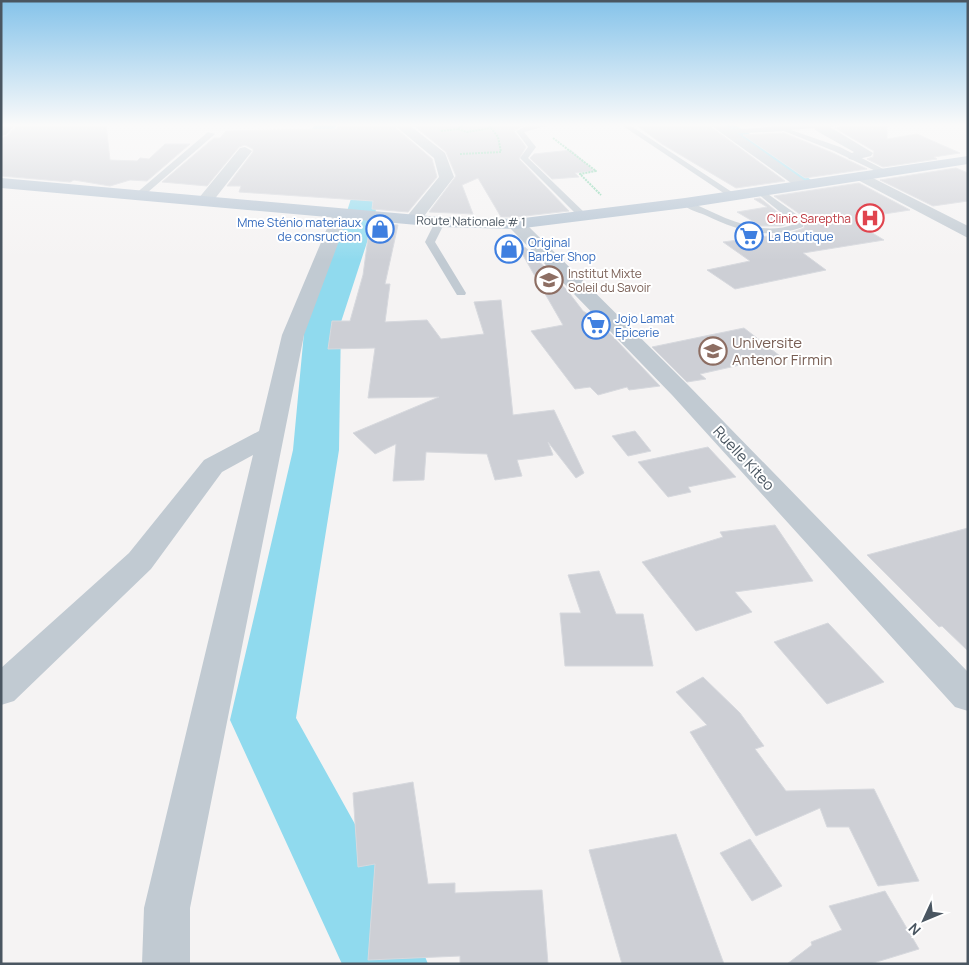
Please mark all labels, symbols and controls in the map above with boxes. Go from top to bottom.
hospital icon: Clinic Sareptha [855,203,885,233]
place label: Clinic Sareptha [767,210,851,227]
street label: Route Nationale # 1 [416,212,526,230]
place label: Mme Sténio materiaux de consruction [237,214,362,245]
shop icon: Mme Sténio materiaux de consruction [365,214,395,244]
supermarket icon: La Boutique [734,221,764,251]
place label: La Boutique [768,228,834,245]
shop icon: Original Barber Shop [494,234,524,264]
place label: Original Barber Shop [528,234,596,265]
school or university icon: Institut Mixte Soleil du Savoir [534,265,564,295]
place label: Institut Mixte Soleil du Savoir [568,265,652,296]
supermarket icon: Jojo Lamat Epicerie [581,310,611,340]
place label: Jojo Lamat Epicerie [615,310,675,341]
place label: Universite Antenor Firmin [732,332,832,370]
school or university icon: Universite Antenor Firmin [698,336,728,366]
street label: Ruelle Kiteo [708,421,780,495]
north arrow [899,895,949,945]
text: N [904,919,925,940]

